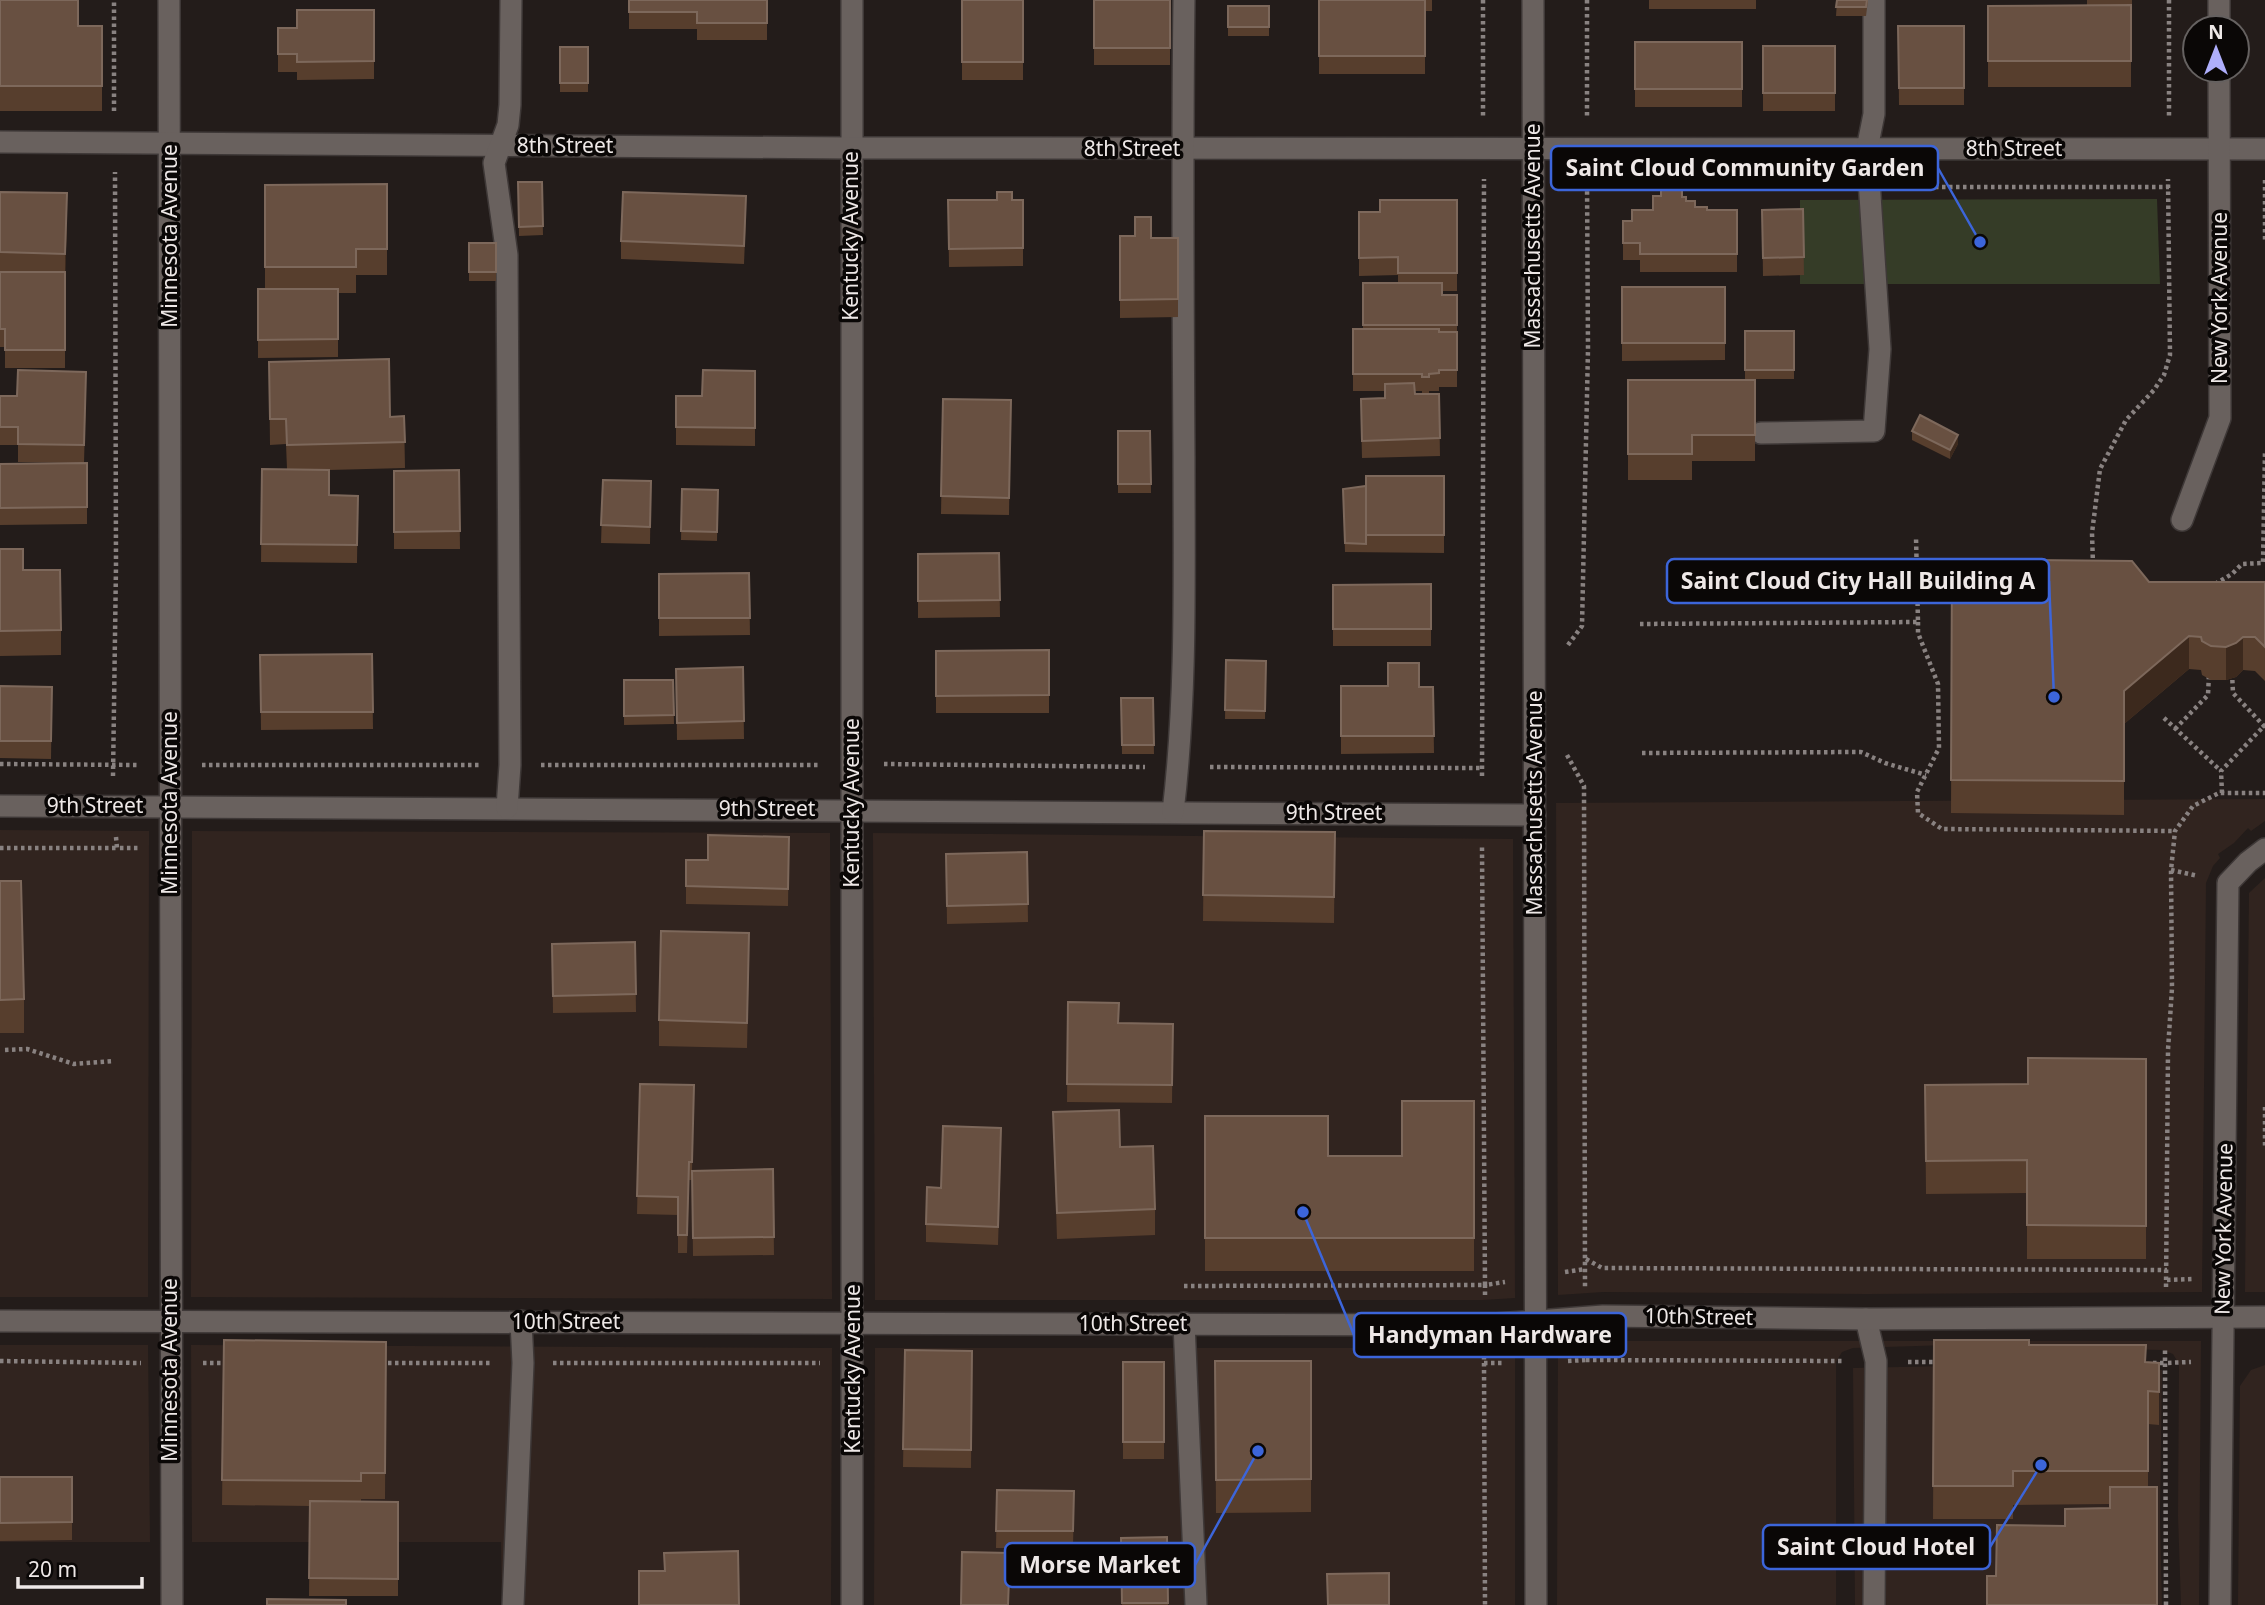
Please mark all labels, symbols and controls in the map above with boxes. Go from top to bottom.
north arrow [2181,14,2251,84]
text: N [2208,19,2224,45]
street label: Massachusetts Avenue [1518,123,1546,349]
street label: 8th Street [517,131,614,159]
street label: 8th Street [1084,134,1181,162]
street label: 8th Street [1966,134,2063,162]
street label: Minnesota Avenue [155,144,183,328]
callout: Saint Cloud Community Garden [1551,146,1938,190]
street label: Kentucky Avenue [836,151,864,321]
text: Saint Cloud Community Garden [1565,151,1925,183]
street label: New York Avenue [2205,212,2233,384]
callout: Saint Cloud City Hall Building A [1667,559,2049,603]
text: Saint Cloud City Hall Building A [1681,564,2035,596]
street label: Massachusetts Avenue [1520,690,1548,916]
street label: Minnesota Avenue [155,711,183,895]
street label: Kentucky Avenue [837,718,865,888]
street label: 9th Street [47,791,144,819]
street label: 9th Street [719,794,816,822]
street label: 9th Street [1286,798,1383,826]
street label: New York Avenue [2208,1143,2238,1315]
street label: Minnesota Avenue [155,1278,183,1462]
street label: Kentucky Avenue [838,1284,866,1454]
street label: 10th Street [1644,1301,1754,1331]
street label: 10th Street [512,1307,621,1335]
street label: 10th Street [1079,1309,1188,1337]
callout: Handyman Hardware [1354,1313,1626,1357]
text: Handyman Hardware [1368,1318,1612,1350]
callout: Saint Cloud Hotel [1763,1525,1990,1569]
text: Saint Cloud Hotel [1777,1530,1975,1562]
callout: Morse Market [1005,1543,1195,1587]
scale bar [18,1546,142,1590]
text: Morse Market [1019,1548,1181,1580]
text: 20 m [28,1555,77,1583]

